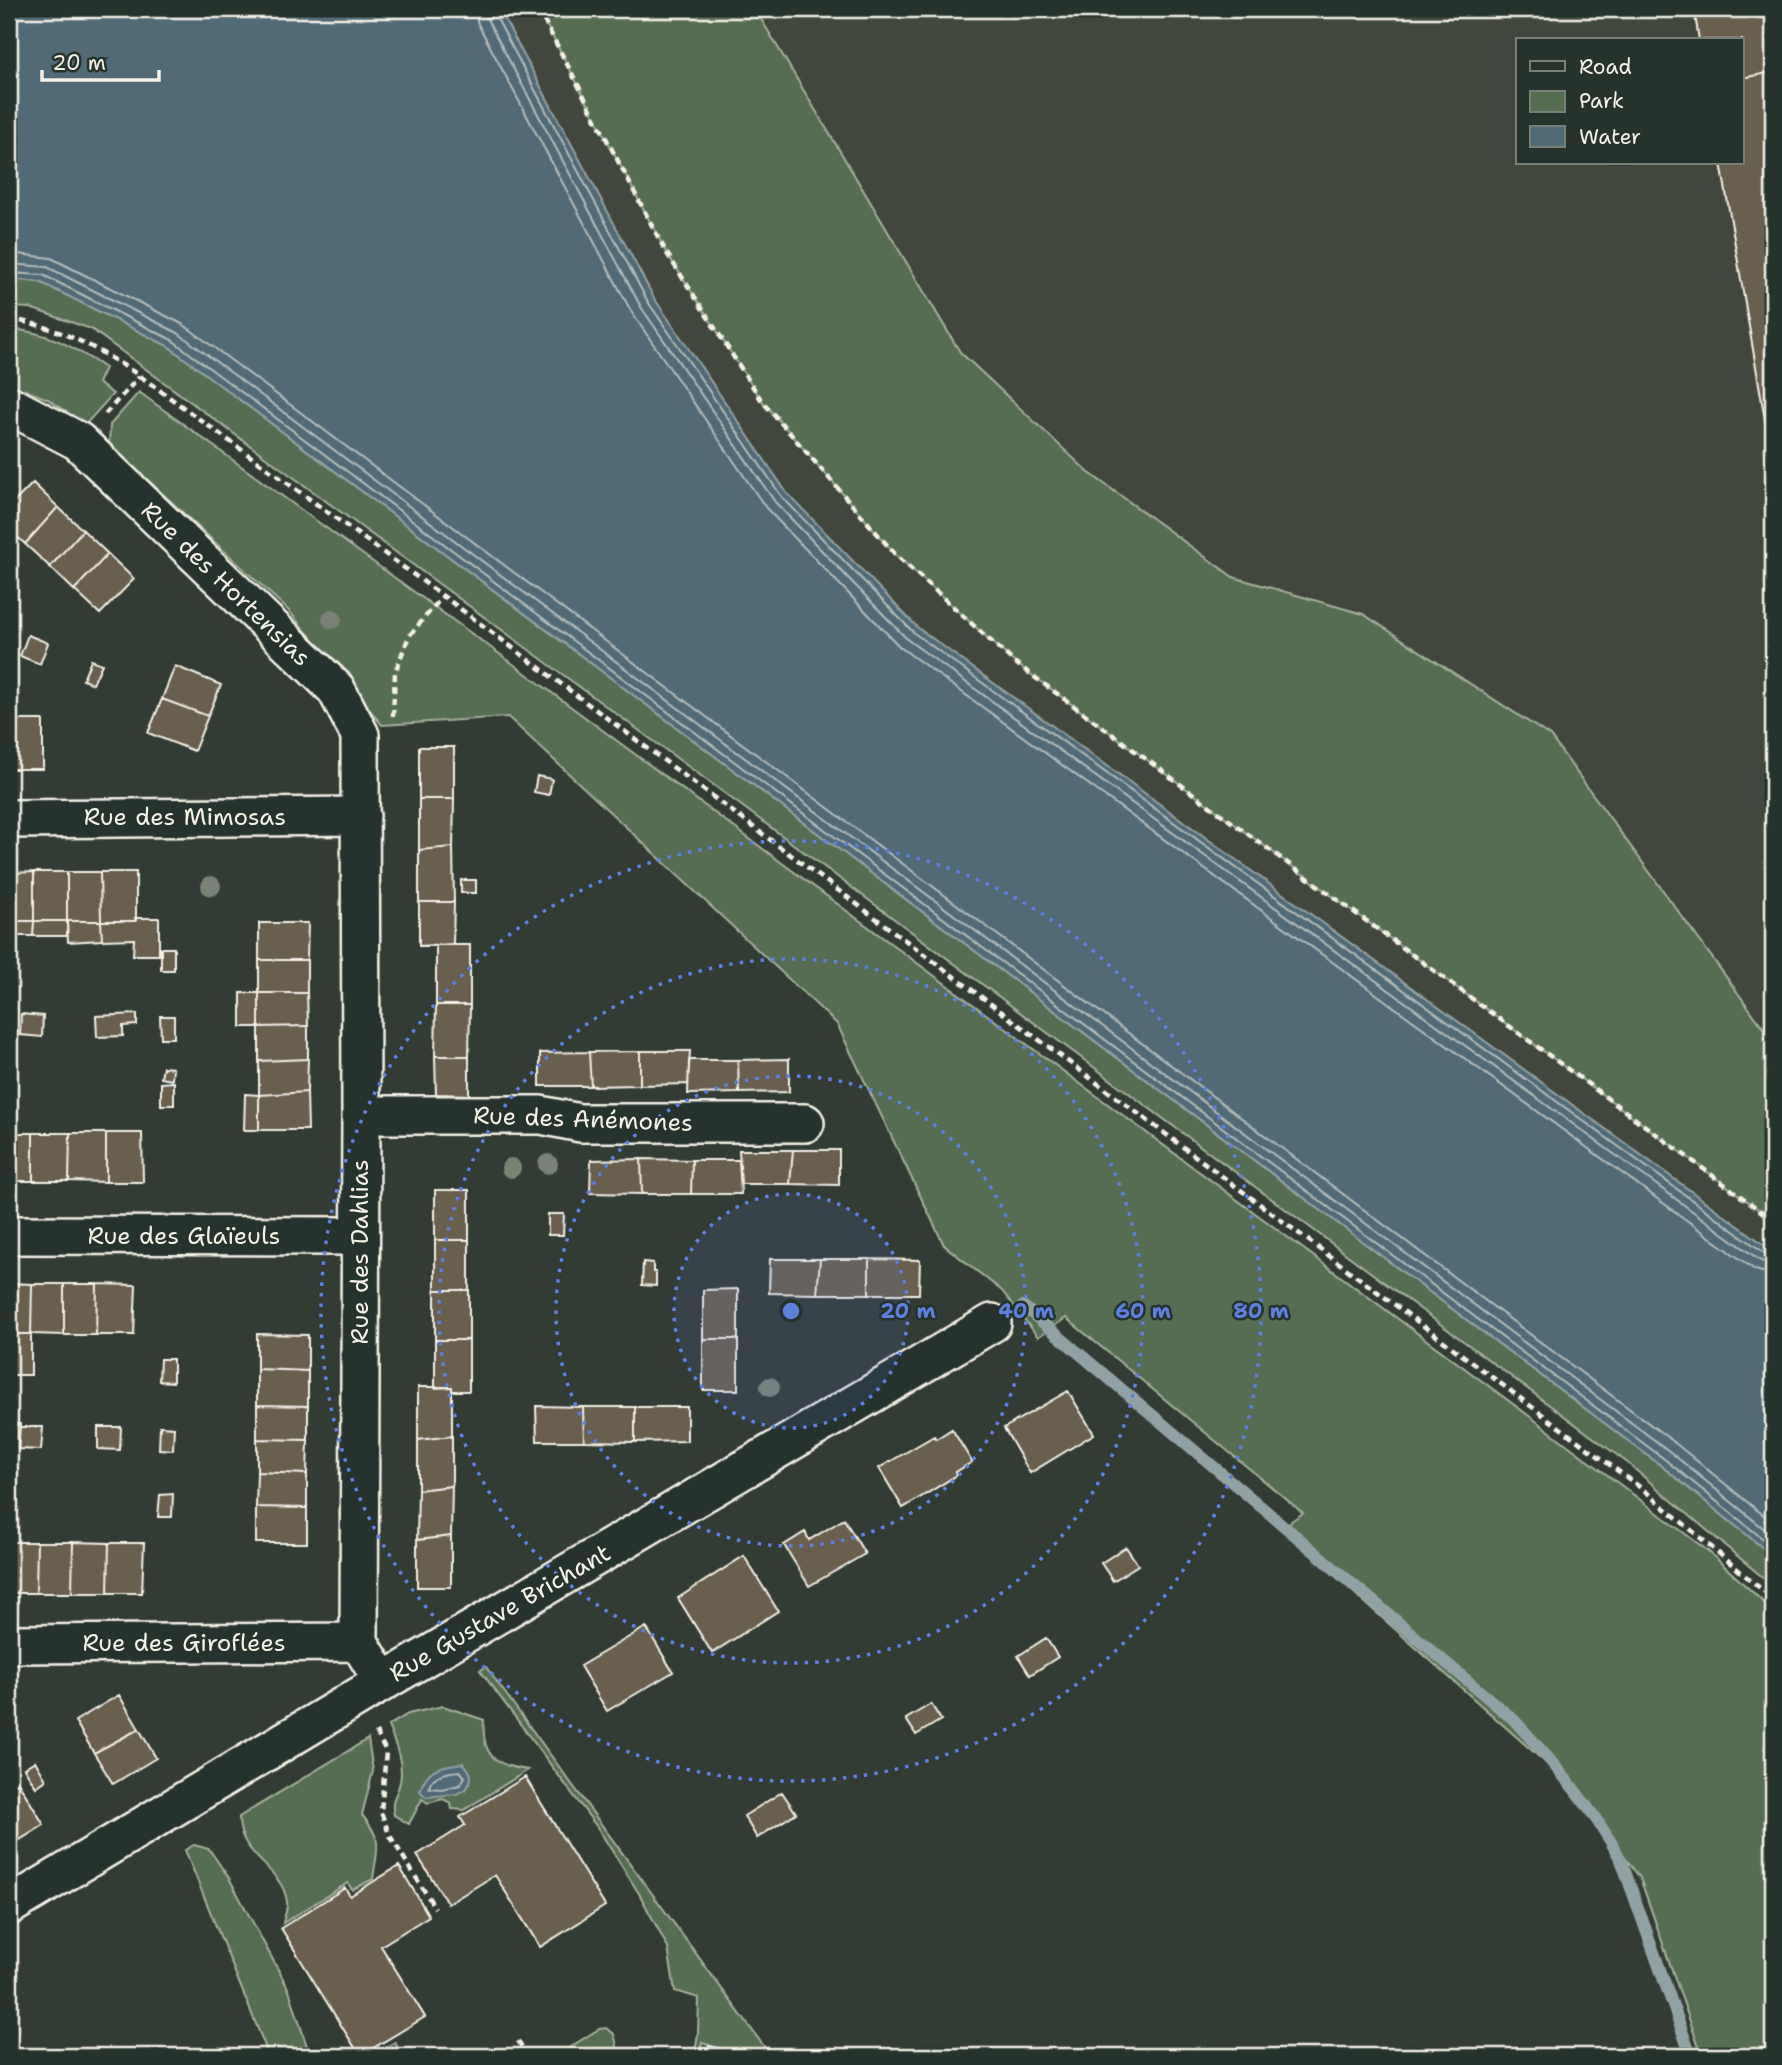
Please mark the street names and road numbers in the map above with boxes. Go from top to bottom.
street label: Rue des Hortensias [134,495,318,673]
street label: Rue des Mimosas [84,801,286,833]
street label: Rue des Anémones [473,1099,693,1139]
street label: Rue des Dahlias [344,1159,376,1345]
street label: Rue des Glaïeuls [88,1220,280,1252]
street label: Rue Gustave Brichant [384,1537,616,1689]
street label: Rue des Giroflées [82,1627,286,1659]

